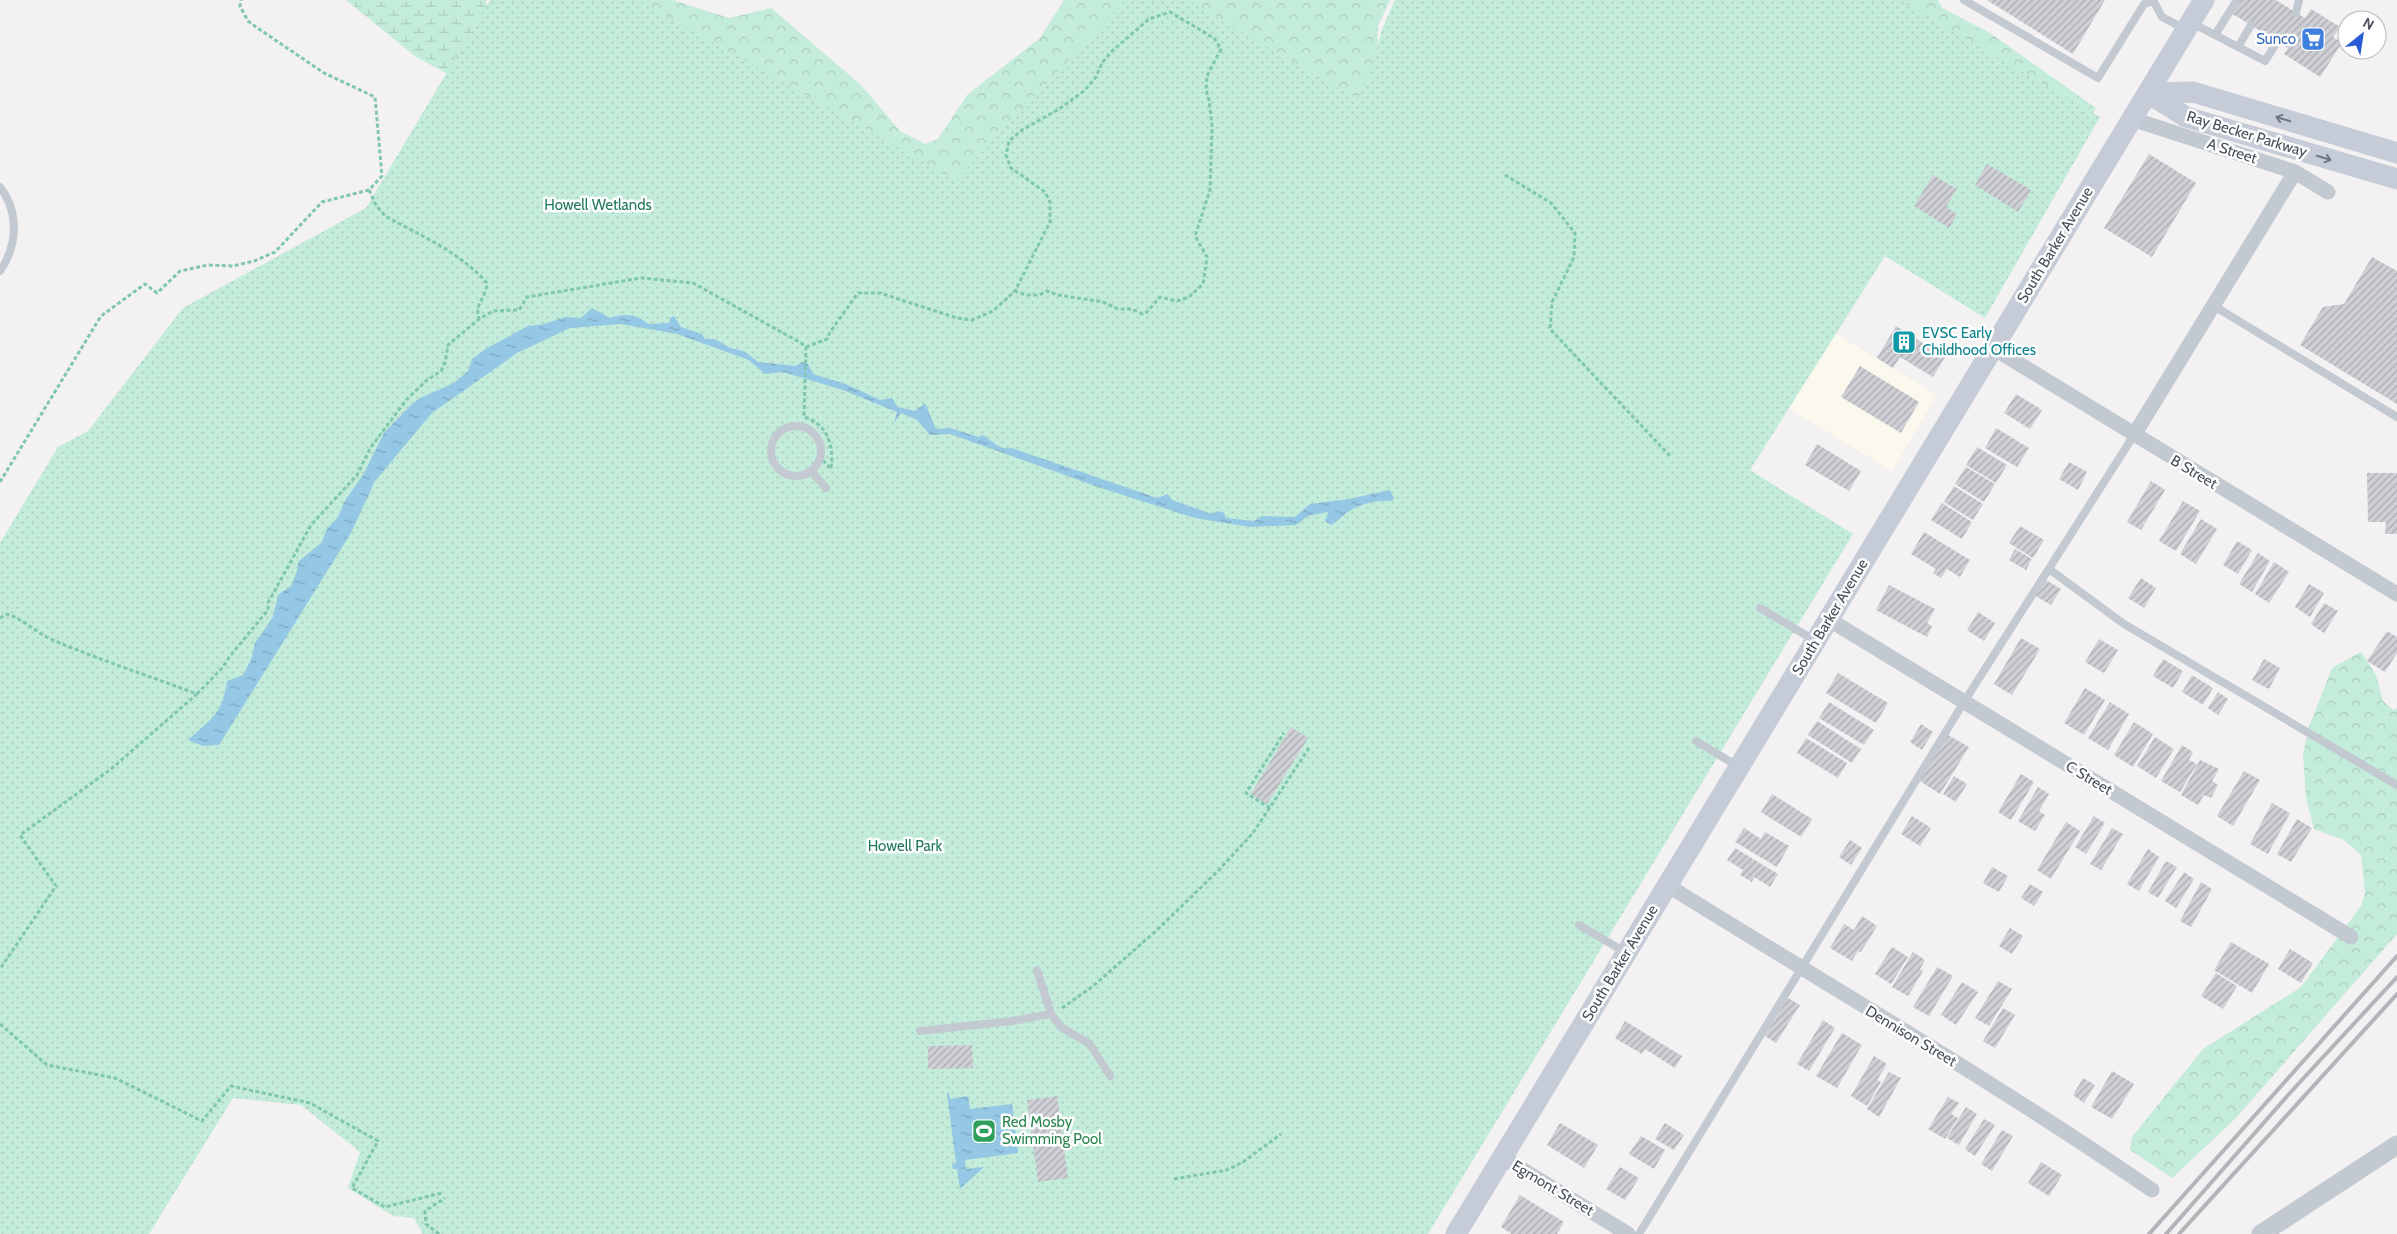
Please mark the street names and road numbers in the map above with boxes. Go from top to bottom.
street label: Ray Becker Parkway [2185,107,2310,161]
street label: A Street [2205,135,2259,167]
street label: South Barker Avenue [2013,183,2097,306]
street label: B Street [2168,451,2220,493]
street label: South Barker Avenue [1788,555,1872,678]
street label: C Street [2062,757,2116,799]
street label: South Barker Avenue [1578,901,1662,1024]
street label: Dennison Street [1862,1002,1960,1070]
street label: Egmont Street [1509,1157,1597,1219]

